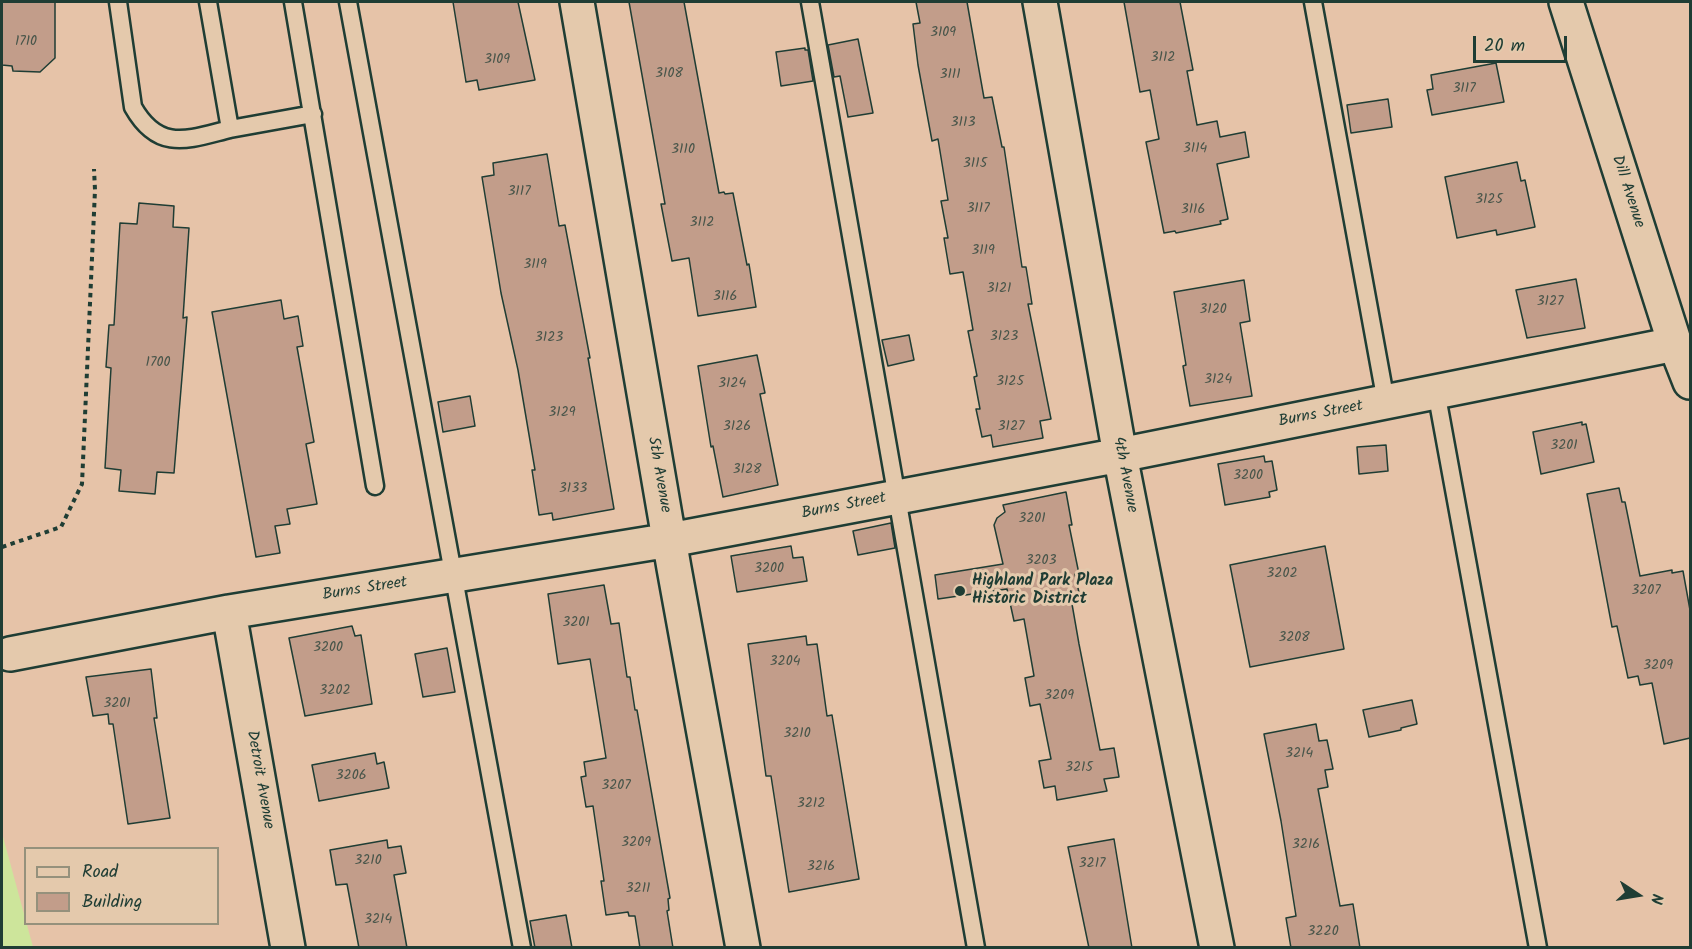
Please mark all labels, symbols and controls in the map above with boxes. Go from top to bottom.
scale bar [1476,24,1570,62]
house number: 3109 [930,26,956,42]
text: 20 m [1484,32,1525,61]
house number: 1710 [15,35,37,51]
house number: 3112 [1151,51,1175,67]
house number: 3109 [484,53,510,69]
house number: 3108 [655,67,683,83]
house number: 3111 [939,68,961,84]
house number: 3117 [1452,82,1476,98]
house number: 3113 [951,116,975,132]
house number: 3114 [1183,142,1207,158]
house number: 3110 [671,143,695,159]
street label: Dill Avenue [1606,153,1648,231]
house number: 3115 [963,157,987,173]
house number: 3117 [507,185,531,201]
house number: 3125 [1475,193,1503,209]
house number: 3117 [966,202,990,218]
house number: 3116 [1181,203,1205,219]
house number: 3112 [690,216,714,232]
house number: 3119 [971,244,995,260]
house number: 3119 [523,258,547,274]
house number: 3121 [987,282,1011,298]
house number: 3116 [713,290,737,306]
house number: 3127 [1537,295,1563,311]
house number: 3120 [1199,303,1227,319]
house number: 3123 [990,330,1018,346]
house number: 3123 [535,331,563,347]
house number: 1700 [146,356,170,372]
house number: 3124 [1204,373,1232,389]
house number: 3125 [996,375,1024,391]
house number: 3124 [718,377,746,393]
street label: Burns Street [1277,397,1365,433]
house number: 3129 [548,406,576,422]
house number: 3126 [723,420,751,436]
house number: 3127 [998,420,1024,436]
street label: 5th Avenue [642,435,674,515]
street label: 4th Avenue [1107,435,1141,515]
house number: 3201 [1550,439,1578,455]
house number: 3128 [733,463,761,479]
house number: 3200 [1233,469,1263,485]
house number: 3133 [559,482,587,498]
street label: Burns Street [800,489,888,525]
house number: 3201 [1018,512,1046,528]
house number: 3203 [1025,554,1057,570]
house number: 3200 [754,562,784,578]
house number: 3202 [1266,567,1298,583]
place label: Highland Park Plaza Historic District [972,572,1113,610]
street label: Burns Street [321,574,409,606]
marker: Highland Park Plaza Historic District [953,584,967,598]
house number: 3207 [1631,584,1661,600]
house number: 3201 [562,616,590,632]
house number: 3208 [1278,631,1310,647]
house number: 3200 [313,641,343,657]
house number: 3204 [770,655,800,671]
house number: 3209 [1643,659,1673,675]
house number: 3202 [319,684,351,700]
house number: 3209 [1044,689,1074,705]
house number: 3201 [103,697,131,713]
house number: 3210 [783,727,811,743]
street label: Detroit Avenue [241,729,277,831]
house number: 3214 [1285,747,1313,763]
house number: 3215 [1065,761,1093,777]
house number: 3206 [336,769,366,785]
house number: 3207 [601,779,631,795]
house number: 3212 [797,797,825,813]
house number: 3209 [621,836,651,852]
house number: 3216 [1292,838,1320,854]
legend [24,847,219,925]
house number: 3210 [354,854,382,870]
house number: 3217 [1079,857,1105,873]
text: Road [82,858,118,887]
house number: 3216 [807,860,835,876]
north arrow [1608,865,1668,925]
house number: 3211 [626,882,650,898]
text: Building [82,888,142,917]
text: N [1643,891,1669,906]
house number: 3214 [364,913,392,929]
house number: 3220 [1307,925,1339,941]

